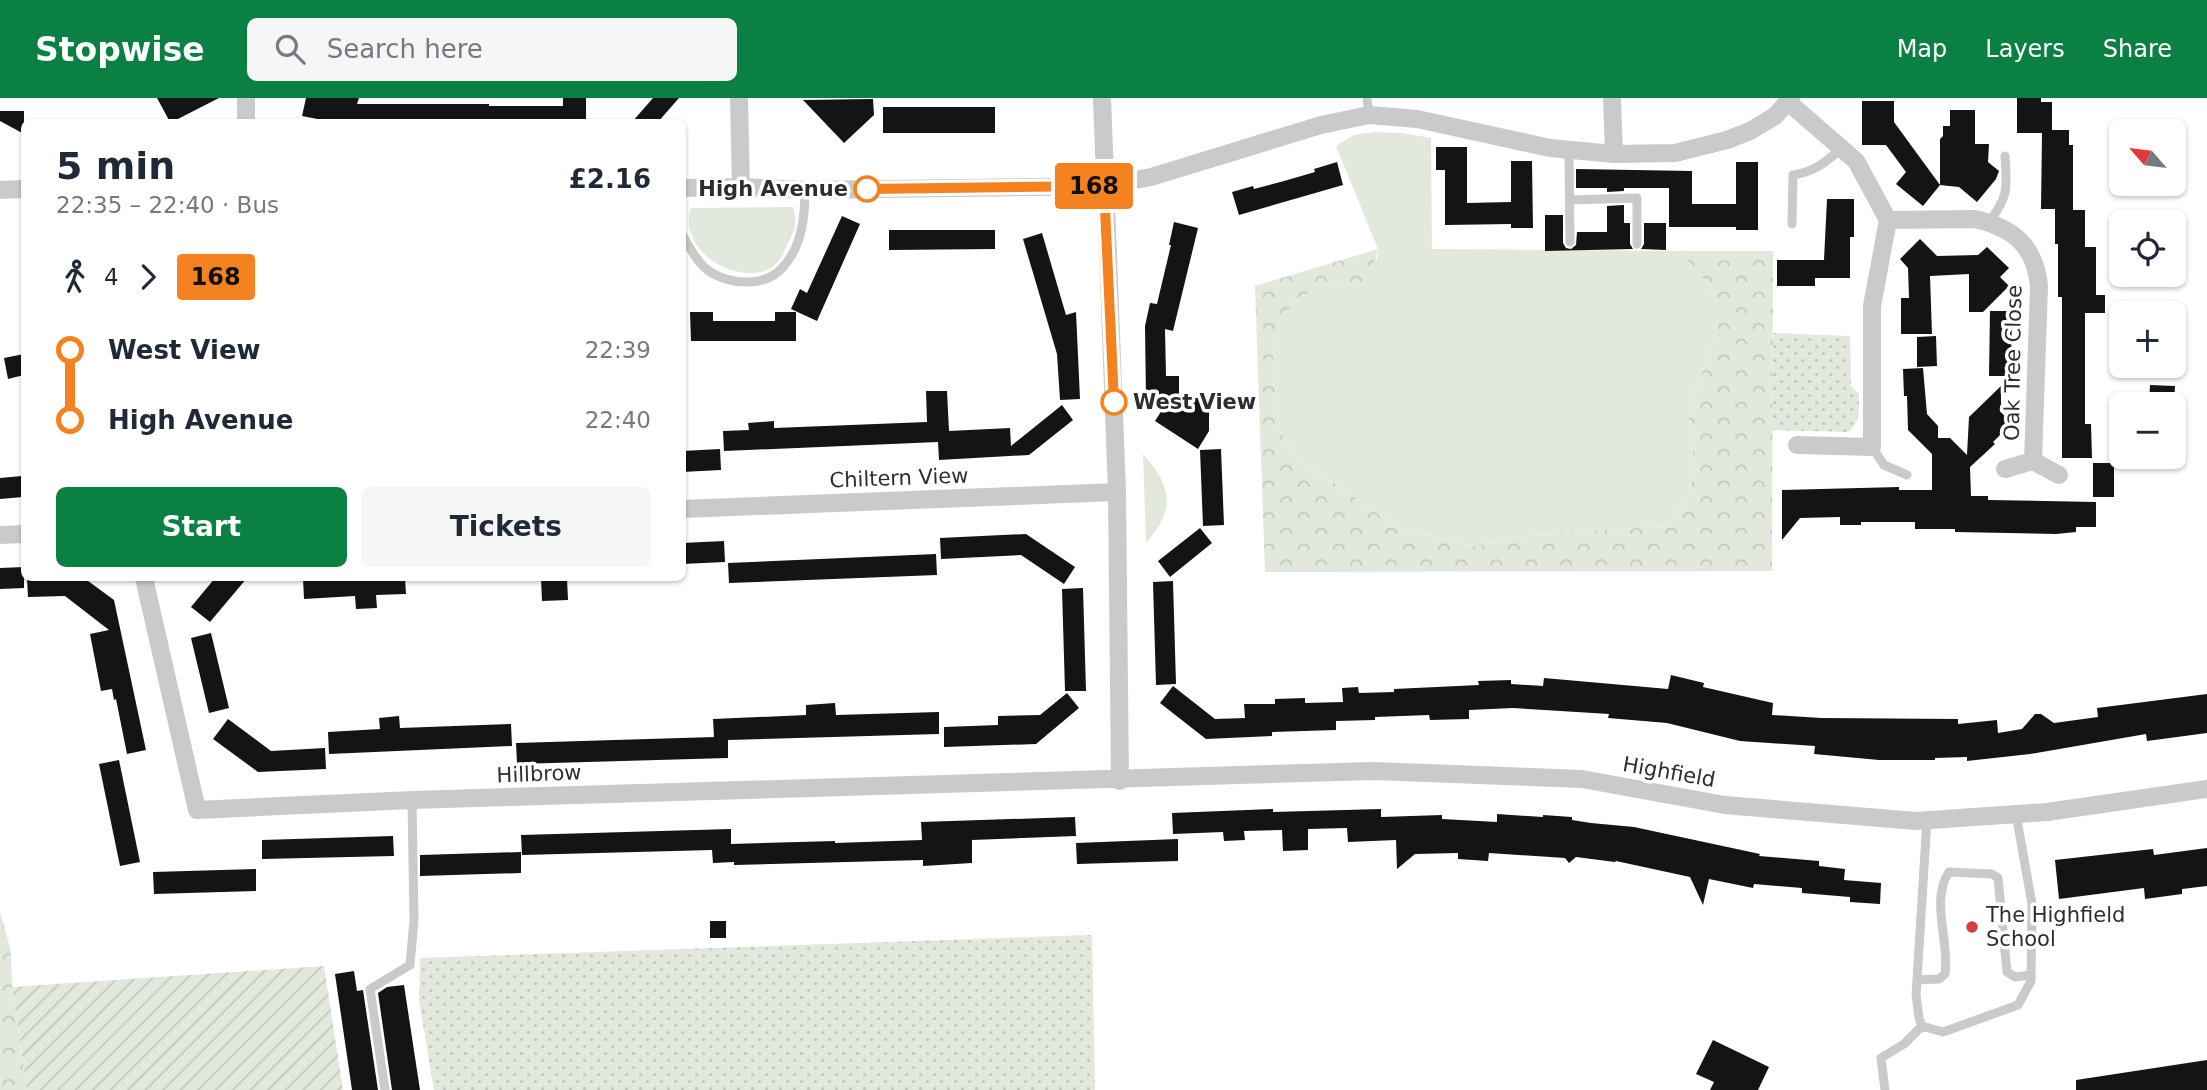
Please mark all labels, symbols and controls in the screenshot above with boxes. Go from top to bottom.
search box [247,18,737,81]
text: Stopwise [35,30,205,69]
icon: search [271,30,309,68]
text: Search here [327,34,483,64]
text: Map [1897,35,1947,63]
text: Layers [1985,35,2065,63]
text: Share [2103,35,2172,63]
north arrow [2109,119,2186,196]
map controls [2109,119,2186,469]
text: 5 min [56,144,175,188]
line badge: 168 [1054,163,1134,209]
text: £2.16 [569,164,651,194]
text: 168 [1069,172,1119,200]
marker: High Avenue [854,176,880,202]
place label: High Avenue [698,177,848,201]
text: 22:35 – 22:40 · Bus [56,192,279,218]
button: locate [2109,210,2186,287]
icon: walk [56,258,94,296]
icon: forward [129,258,167,296]
text: 168 [191,263,241,291]
text: 4 [104,264,119,290]
street label: Oak Tree Close [2000,285,2026,441]
button: + [2109,301,2186,378]
text: West View [108,335,261,365]
text: 22:39 [585,337,651,363]
marker: West View [1101,389,1127,415]
place label: West View [1133,390,1256,414]
button: − [2109,392,2186,469]
text: High Avenue [108,405,293,435]
text: 22:40 [585,407,651,433]
street label: Chiltern View [829,464,969,492]
button: Start [56,487,347,567]
button: Tickets [361,487,651,567]
street label: Highfield [1621,752,1717,792]
street label: Hillbrow [496,761,582,787]
place label: The Highfield School [1985,903,2125,951]
marker: The Highfield School [1964,919,1980,935]

